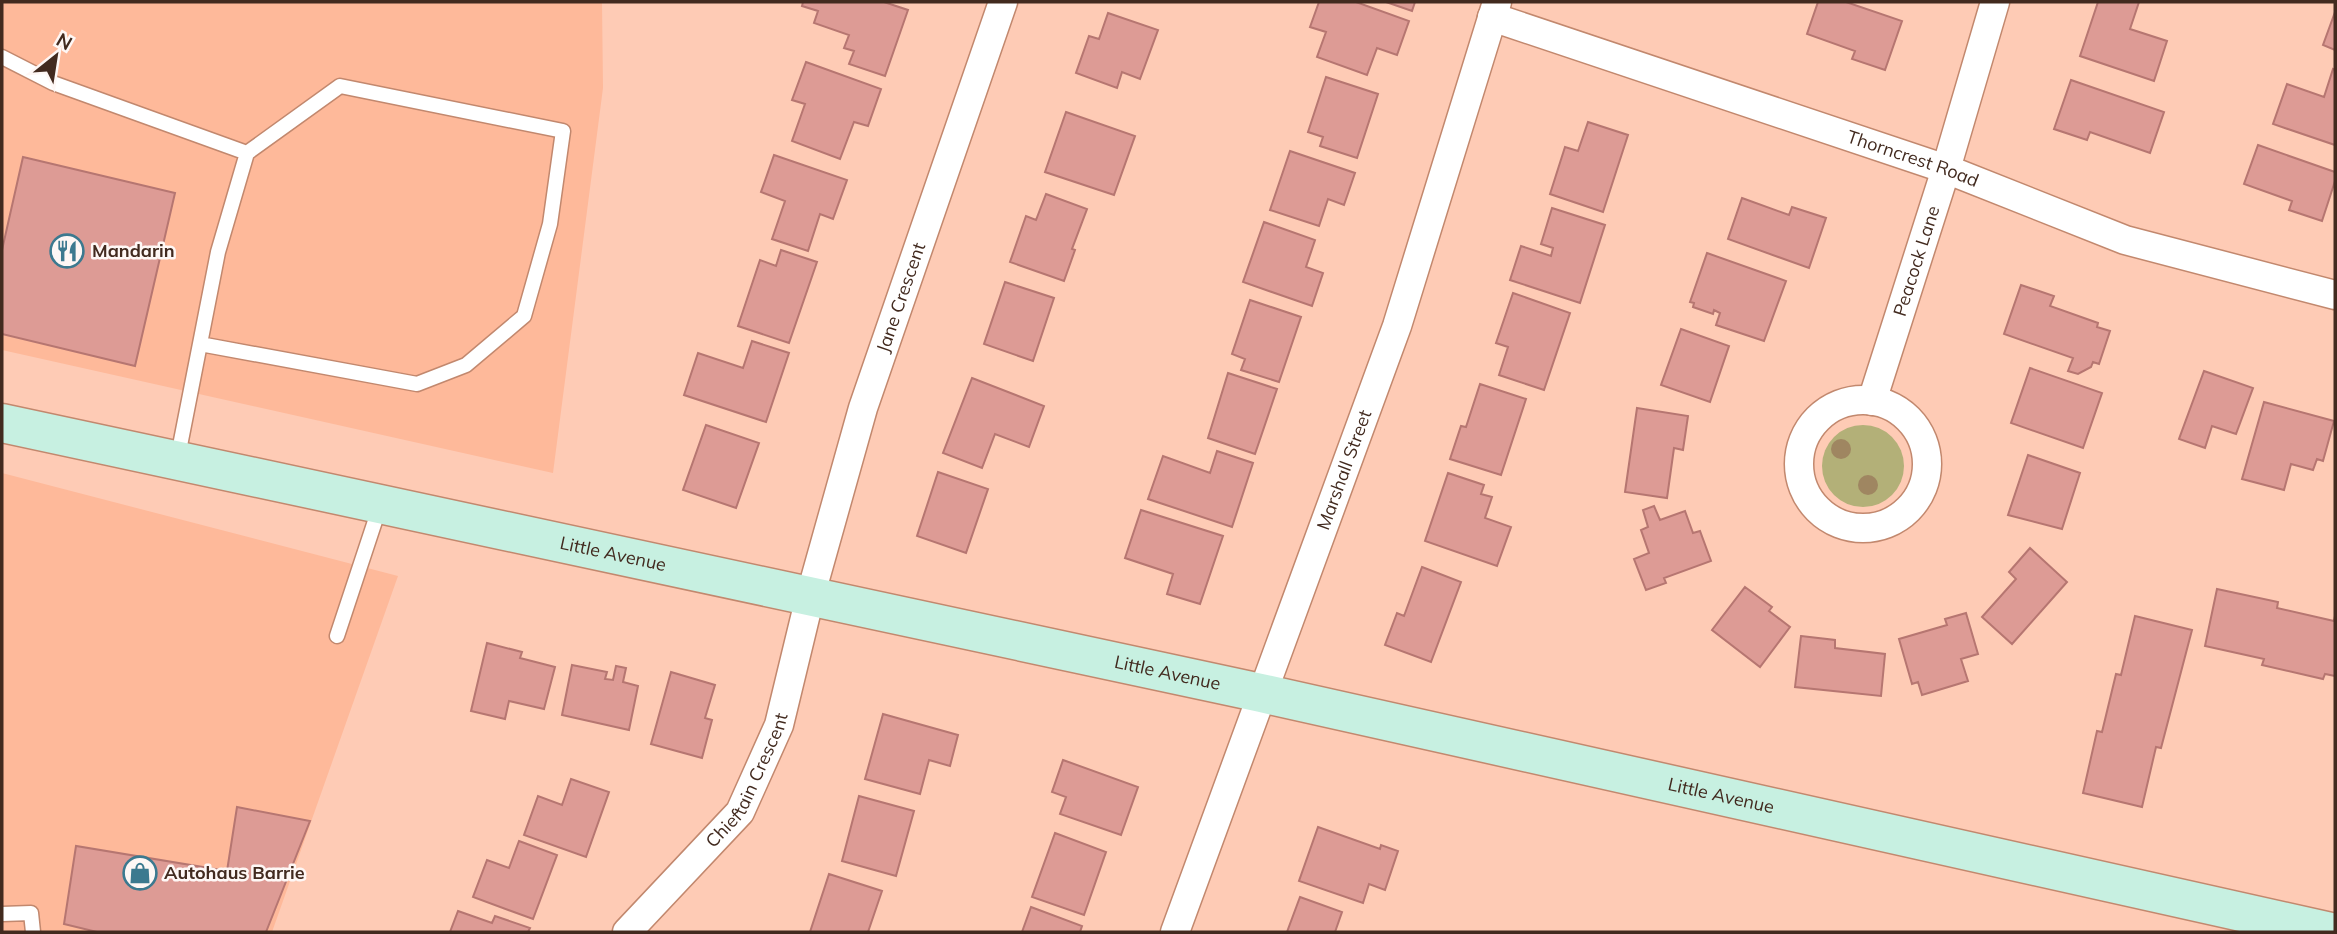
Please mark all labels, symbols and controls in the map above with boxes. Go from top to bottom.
north arrow [21,21,91,91]
text: N [52,27,77,55]
street label: Thorncrest Road [1844,125,1982,192]
street label: Peacock Lane [1888,203,1945,319]
restaurant icon: Mandarin [48,232,86,270]
place label: Mandarin [92,239,175,262]
street label: Jane Crescent [871,239,930,355]
street label: Marshall Street [1311,407,1376,533]
street label: Little Avenue [558,531,668,576]
street label: Little Avenue [1112,650,1223,695]
street label: Chieftain Crescent [700,711,792,852]
street label: Little Avenue [1666,772,1776,818]
shop icon: Autohaus Barrie [121,854,159,892]
place label: Autohaus Barrie [164,861,305,884]

